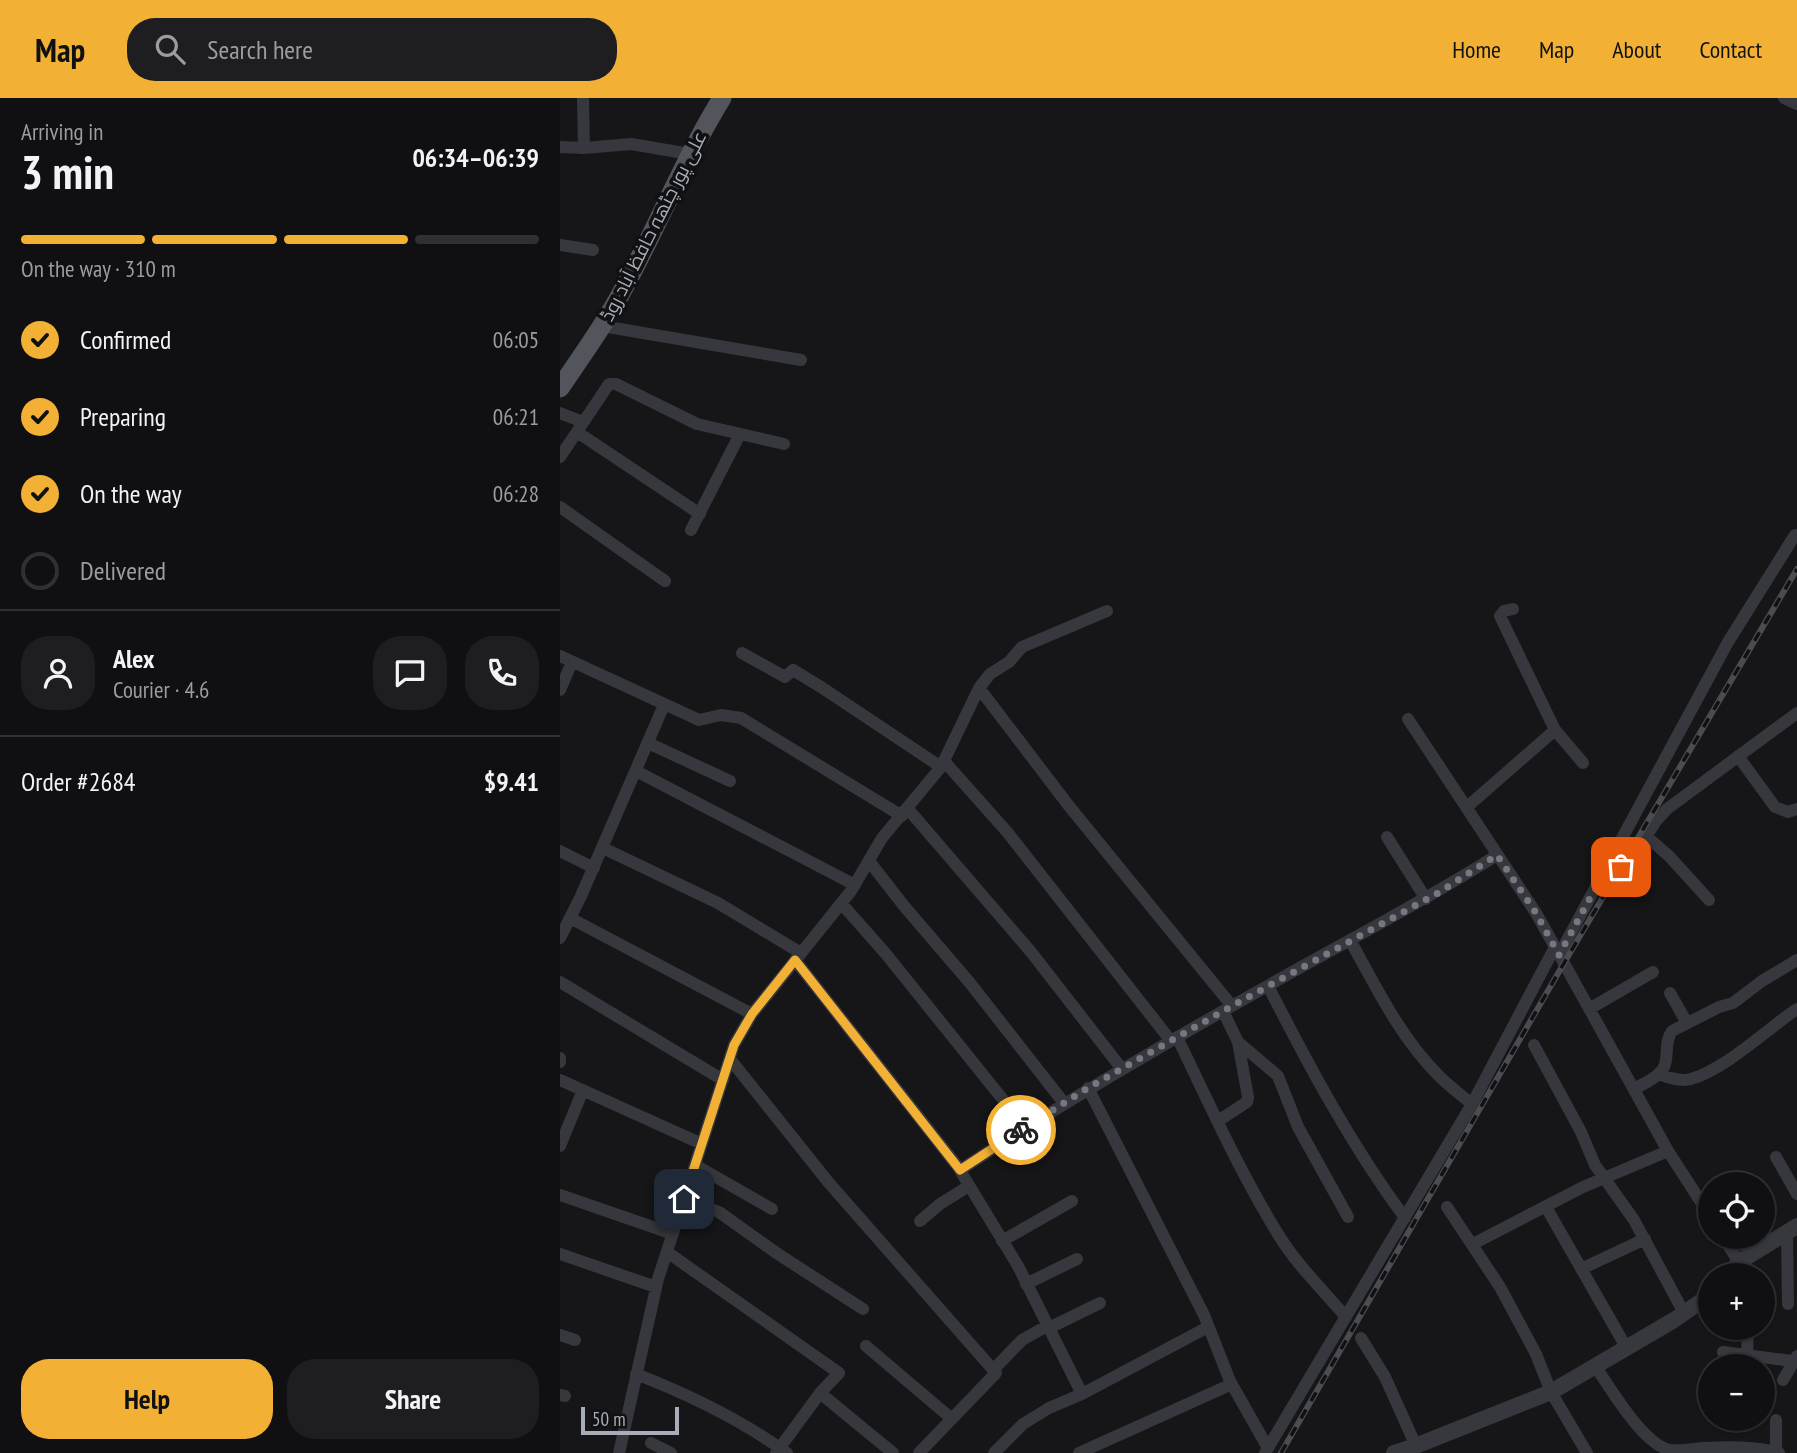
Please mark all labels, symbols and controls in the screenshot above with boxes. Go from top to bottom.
search box [127,18,617,81]
text: Map [35,28,85,71]
icon: search [151,30,189,68]
text: Search here [207,33,313,66]
text: Home [1452,34,1501,65]
text: Map [1539,34,1574,65]
text: About [1612,34,1661,65]
text: Contact [1699,34,1762,65]
text: Arriving in [21,117,103,146]
street label: علی پور چٹھہ حافظ آباد روڈ [595,127,712,325]
text: 06:34–06:39 [412,141,539,174]
text: 3 min [21,142,114,202]
text: On the way · 310 m [21,254,176,283]
icon: check [21,321,59,359]
text: Confirmed [80,323,171,356]
text: 06:05 [493,325,539,354]
icon: check [21,398,59,436]
text: Preparing [80,400,166,433]
text: 06:21 [493,402,539,431]
icon: check [21,475,59,513]
text: On the way [80,477,182,510]
text: 06:28 [493,479,539,508]
text: Delivered [80,554,166,587]
button: person [21,636,95,710]
button: chat [373,636,447,710]
button: phone [465,636,539,710]
text: Alex [113,642,154,675]
text: Courier · 4.6 [113,675,209,704]
text: Order #2684 [21,765,136,798]
text: $9.41 [484,765,539,798]
pin [1591,837,1651,897]
icon: bag [1602,848,1640,886]
courier [986,1095,1056,1165]
icon: bike [1002,1111,1040,1149]
pin [654,1169,714,1229]
map controls [1698,1172,1775,1431]
button: locate [1698,1172,1775,1249]
icon: home [665,1180,703,1218]
button: + [1698,1263,1775,1340]
button: − [1698,1354,1775,1431]
button: Help [21,1359,273,1439]
button: Share [287,1359,539,1439]
scale bar [581,1404,679,1436]
text: 50 m [592,1407,626,1431]

